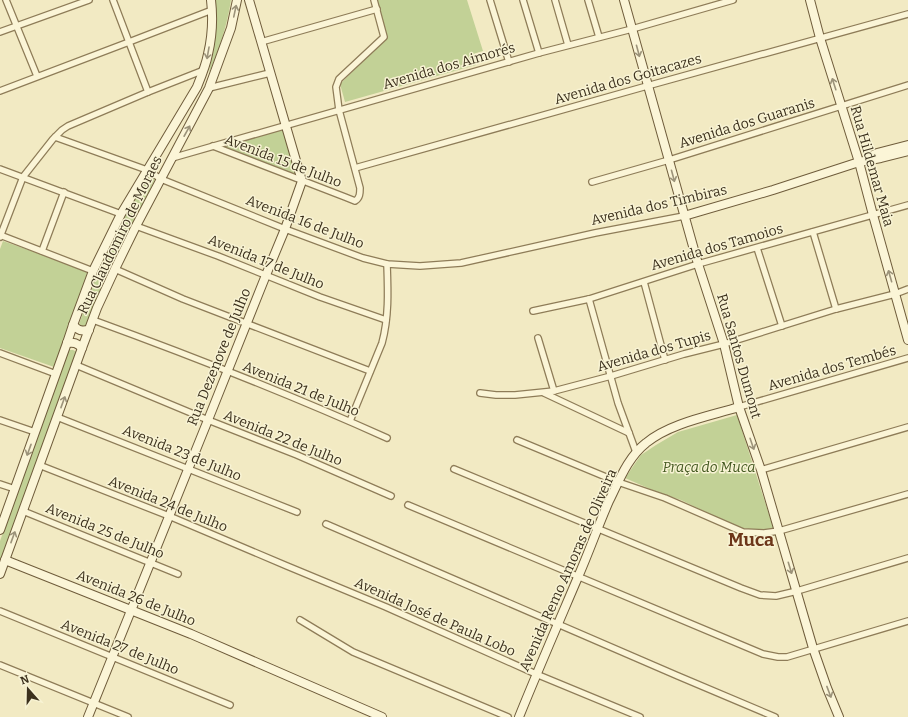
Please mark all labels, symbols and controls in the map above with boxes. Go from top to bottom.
one-way arrow [231,5,239,18]
street label: Avenida dos Aimorés [381,39,517,93]
one-way arrow [635,44,642,57]
one-way arrow [204,46,212,59]
street label: Avenida dos Goitacazes [552,50,704,108]
one-way arrow [830,77,837,90]
street label: Avenida dos Guaranis [677,94,817,152]
street label: Rua Hildemar Maia [847,104,897,229]
one-way arrow [183,126,191,138]
street label: Avenida 15 de Julho [222,131,344,191]
street label: Rua Claudomiro de Moraes [74,153,166,317]
one-way arrow [670,169,678,182]
street label: Avenida dos Timbiras [589,181,729,229]
street label: Avenida 16 de Julho [244,192,366,252]
street label: Avenida dos Tamoios [649,220,785,274]
street label: Avenida 17 de Julho [205,231,327,293]
one-way arrow [886,270,893,283]
street label: Rua Dezenove de Julho [184,286,254,428]
street label: Rua Santos Dumont [713,292,765,420]
street label: Avenida dos Tupis [595,327,713,375]
street label: Avenida dos Tembés [766,342,898,394]
street label: Avenida 21 de Julho [240,358,362,420]
one-way arrow [60,396,67,409]
street label: Avenida 22 de Julho [221,406,345,470]
street label: Avenida 23 de Julho [120,421,244,485]
one-way arrow [749,438,756,451]
one-way arrow [25,443,32,456]
park label: Praça do Muca [663,459,755,476]
street label: Avenida Remo Amoras de Oliveira [516,466,621,674]
street label: Avenida 24 de Julho [106,472,230,536]
street label: Avenida 25 de Julho [43,499,167,563]
district label: Muca [728,529,774,551]
one-way arrow [10,532,18,544]
one-way arrow [787,562,794,575]
street label: Avenida 26 de Julho [74,566,198,630]
street label: Avenida José de Paula Lobo [352,574,518,660]
street label: Avenida 27 de Julho [59,616,181,678]
north arrow [8,669,48,709]
text: N [19,672,31,688]
one-way arrow [826,686,834,698]

